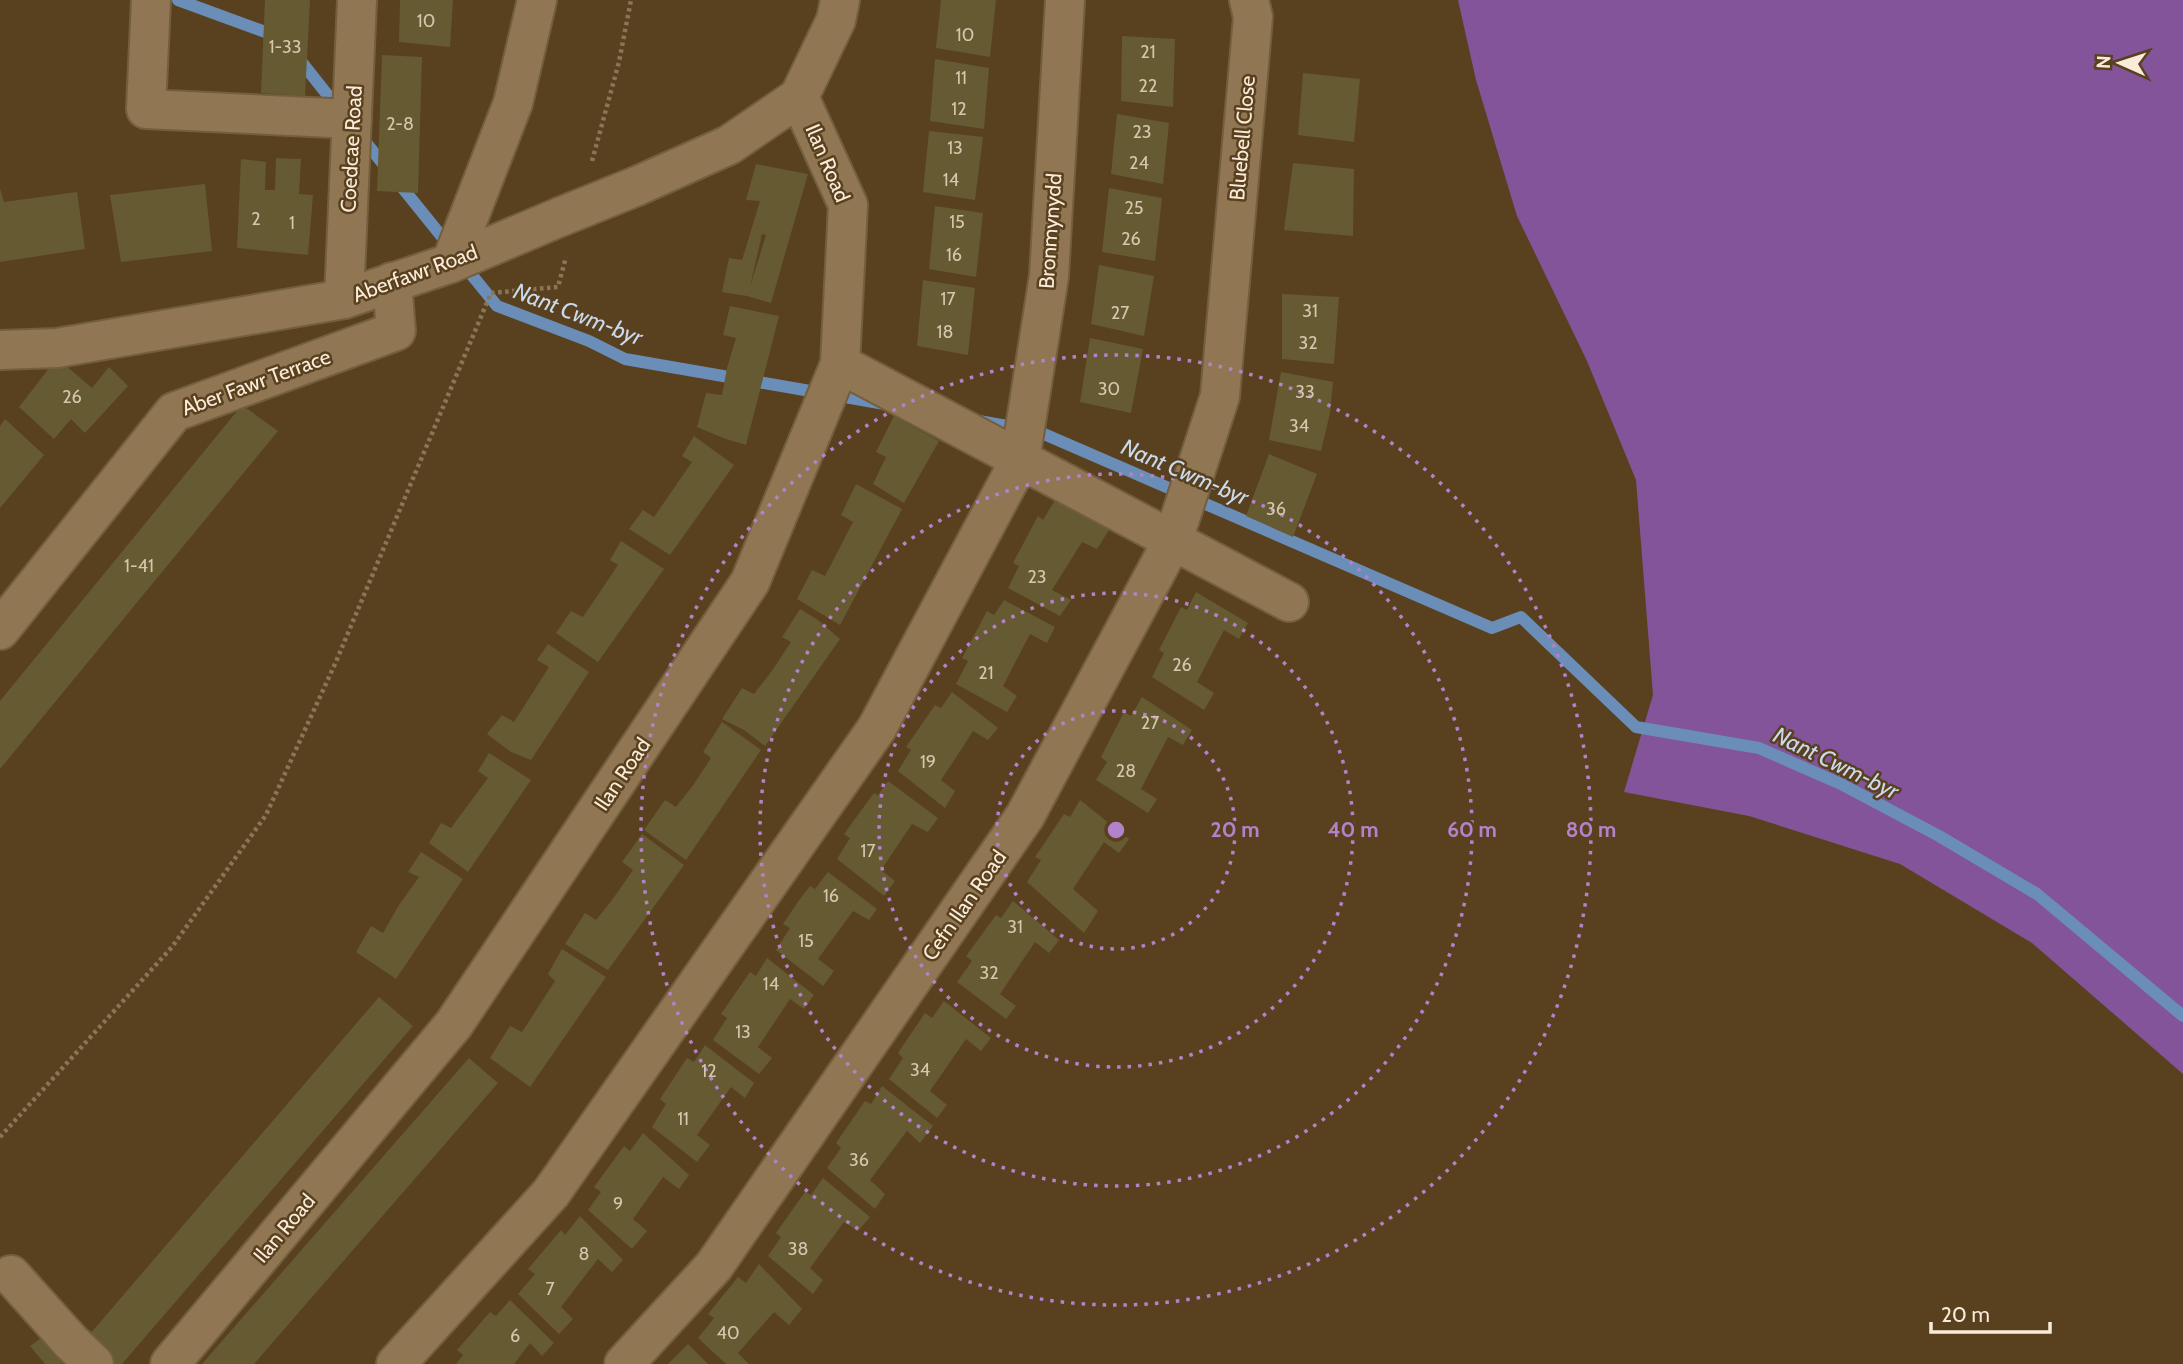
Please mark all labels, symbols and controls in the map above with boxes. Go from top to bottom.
house number: 10 [417,10,435,32]
house number: 10 [956,24,974,46]
north arrow [2085,28,2155,98]
house number: 1-33 [269,36,301,58]
house number: 21 [1140,41,1156,63]
text: N [2092,55,2115,69]
house number: 11 [955,67,967,89]
street label: Bluebell Close [1224,74,1260,201]
house number: 22 [1139,75,1157,97]
street label: Coedcae Road [335,85,367,213]
house number: 12 [951,98,967,120]
house number: 2-8 [386,113,414,135]
street label: Ilan Road [800,120,856,206]
house number: 23 [1132,121,1152,143]
house number: 13 [947,137,963,159]
house number: 24 [1129,152,1149,174]
house number: 14 [943,169,959,191]
street label: Bronmynydd [1033,172,1067,290]
house number: 25 [1124,197,1144,219]
house number: 2 [251,208,261,230]
house number: 15 [949,211,965,233]
house number: 1 [289,212,295,234]
house number: 26 [1121,228,1141,250]
street label: Aberfawr Road [349,239,481,307]
house number: 16 [946,244,962,266]
water label: Nant Cwm-byr [510,277,647,352]
house number: 17 [941,288,955,310]
house number: 31 [1302,300,1318,322]
house number: 27 [1111,302,1129,324]
house number: 18 [937,321,953,343]
house number: 32 [1298,332,1318,354]
street label: Aber Fawr Terrace [178,343,334,421]
house number: 30 [1098,378,1120,400]
house number: 33 [1295,381,1315,403]
house number: 26 [62,386,82,408]
house number: 34 [1289,415,1309,437]
water label: Nant Cwm-byr [1117,433,1254,512]
house number: 36 [1266,498,1286,520]
house number: 1-41 [124,555,154,577]
house number: 23 [1027,566,1047,588]
house number: 26 [1172,654,1192,676]
house number: 21 [978,662,994,684]
house number: 27 [1141,712,1159,734]
water label: Nant Cwm-byr [1769,721,1904,806]
street label: Ilan Road [589,733,655,815]
house number: 19 [920,751,936,773]
house number: 28 [1116,760,1136,782]
text: 20 m [1211,817,1259,842]
text: 40 m [1328,817,1378,842]
text: 60 m [1447,817,1497,842]
text: 80 m [1566,817,1616,842]
centre of rings [1104,818,1128,842]
house number: 17 [861,840,875,862]
street label: Cefn Ilan Road [917,845,1011,965]
house number: 16 [823,885,839,907]
house number: 31 [1007,916,1023,938]
house number: 15 [798,930,814,952]
house number: 32 [979,962,999,984]
house number: 14 [763,973,779,995]
house number: 13 [735,1021,751,1043]
house number: 34 [910,1059,930,1081]
house number: 12 [701,1060,717,1082]
house number: 11 [677,1108,689,1130]
house number: 36 [849,1149,869,1171]
street label: Ilan Road [248,1188,320,1268]
house number: 9 [613,1193,623,1215]
house number: 38 [788,1238,808,1260]
house number: 8 [579,1243,589,1265]
house number: 7 [545,1278,555,1300]
scale bar [1931,1290,2050,1334]
text: 20 m [1941,1302,1990,1327]
house number: 40 [717,1322,739,1344]
house number: 6 [510,1325,520,1347]

